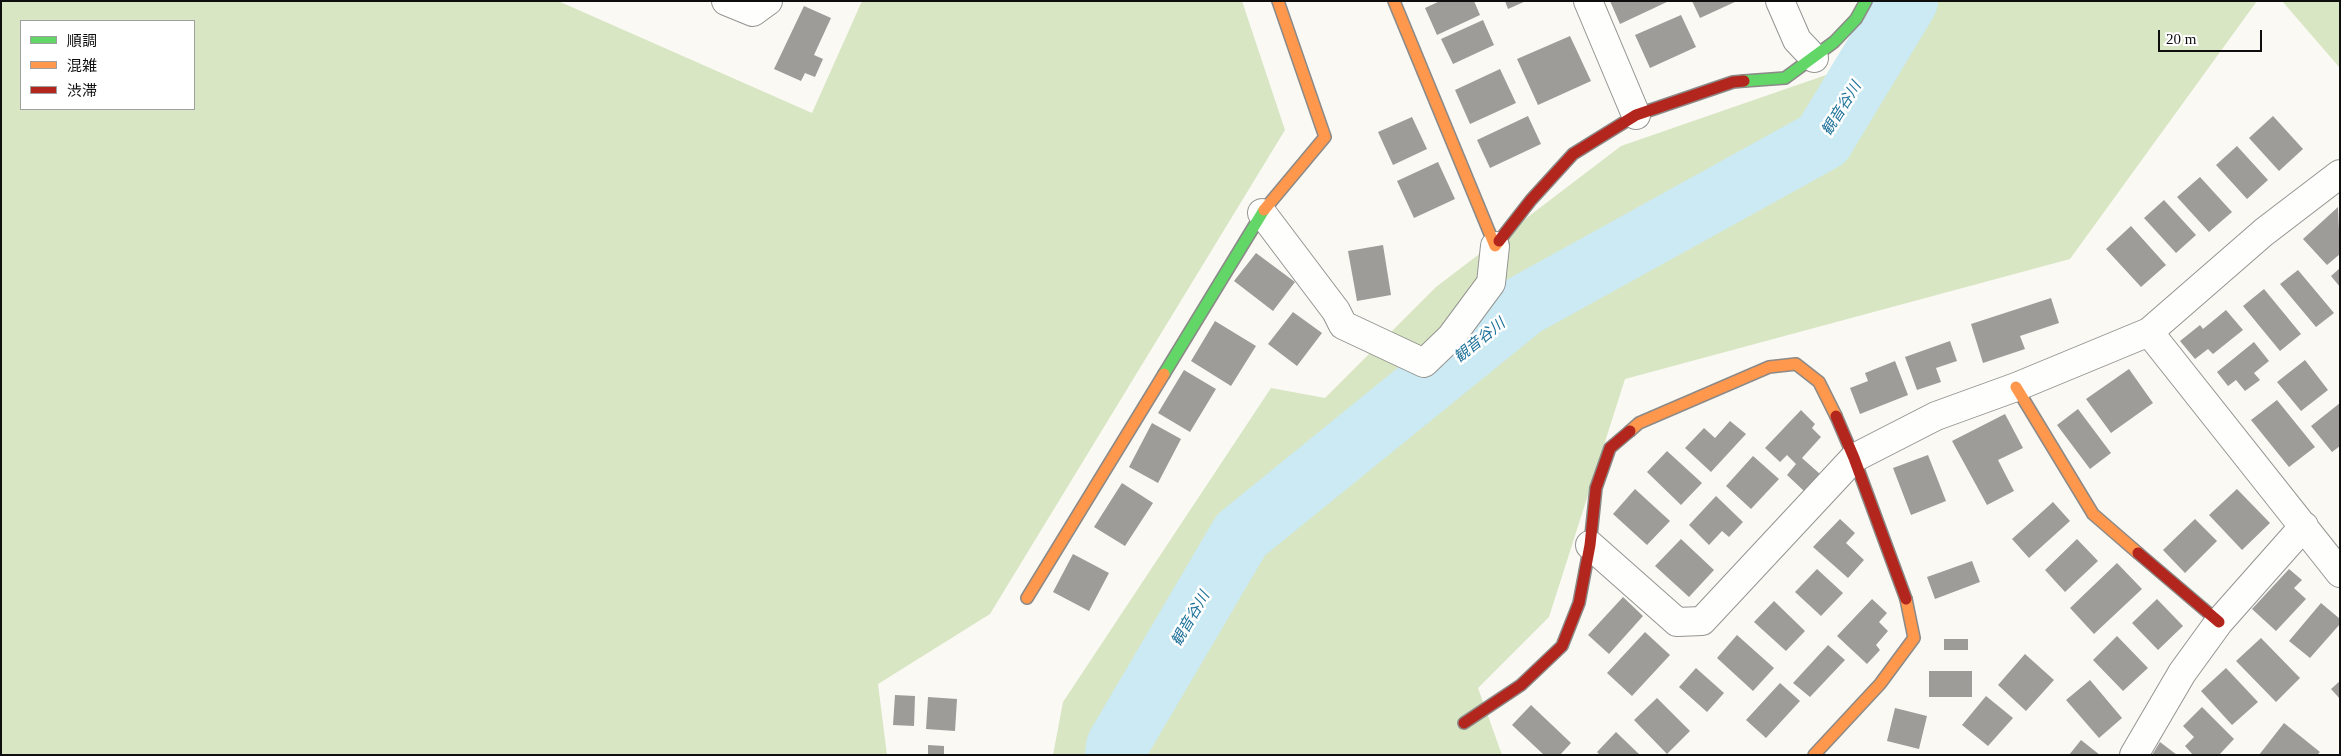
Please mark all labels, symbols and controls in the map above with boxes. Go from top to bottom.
legend [20,20,195,110]
scale bar [2161,20,2265,52]
text: 20 m [2166,31,2196,47]
text: 順調 [67,33,97,49]
text: 混雑 [67,58,97,74]
water label: 観音谷川 [1818,79,1866,139]
text: 渋滞 [67,83,97,99]
water label: 観音谷川 [1451,315,1509,367]
water label: 観音谷川 [1168,589,1214,649]

